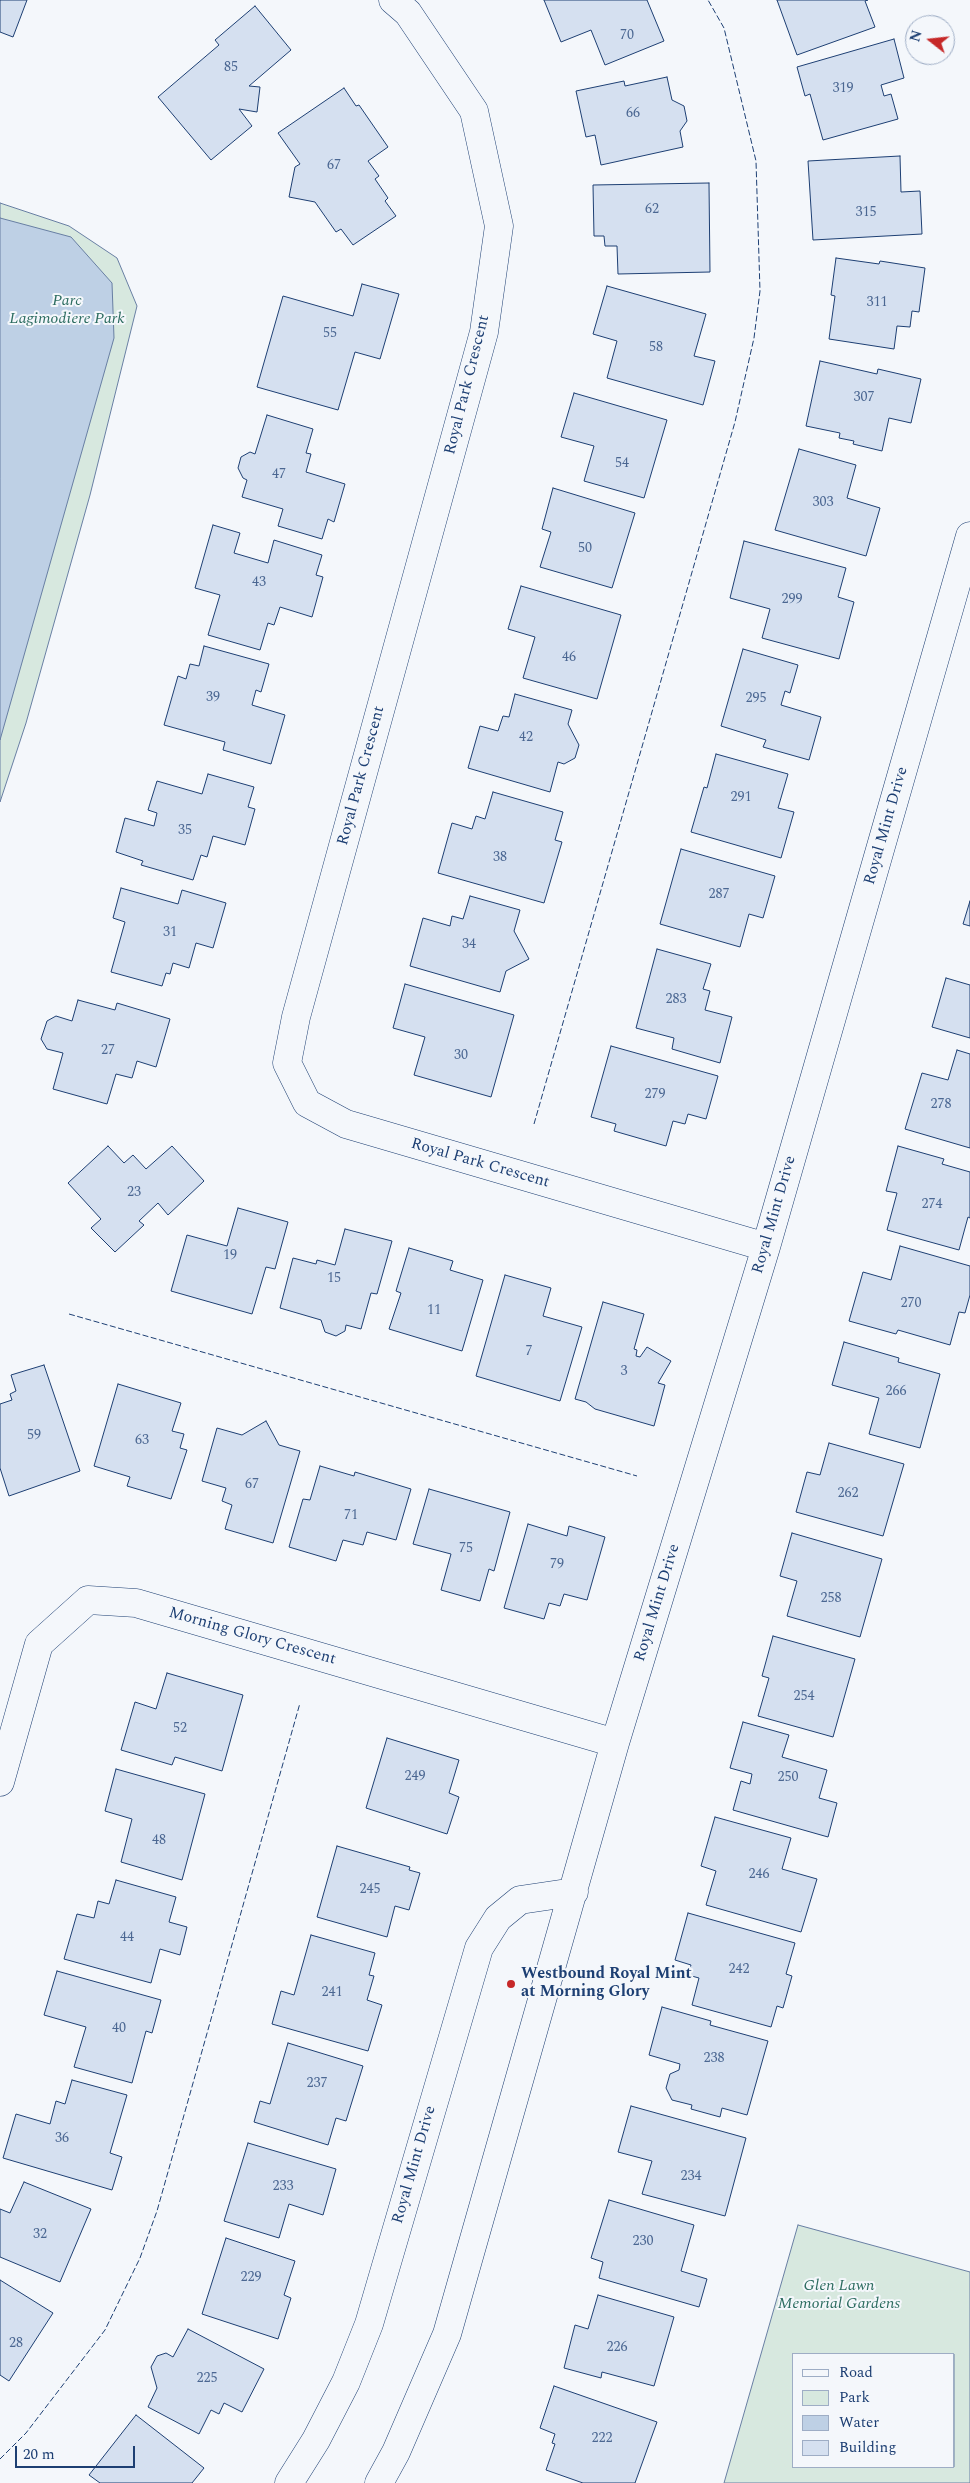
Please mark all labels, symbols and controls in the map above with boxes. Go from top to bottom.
north arrow [905,15,955,65]
house number: 70 [620,28,634,44]
text: N [904,28,928,44]
house number: 85 [224,60,238,76]
house number: 319 [833,81,853,97]
house number: 66 [626,106,640,122]
house number: 67 [327,158,341,174]
house number: 62 [645,202,659,218]
house number: 315 [856,205,876,221]
park label: Parc Lagimodiere Park [9,292,125,330]
house number: 311 [867,295,887,311]
street label: Royal Park Crescent [441,313,495,457]
house number: 55 [323,326,337,342]
house number: 58 [649,340,663,356]
house number: 307 [854,390,874,406]
house number: 54 [615,456,629,472]
house number: 47 [272,467,286,483]
house number: 303 [813,495,833,511]
house number: 50 [578,541,592,557]
house number: 43 [252,575,266,591]
house number: 299 [782,592,802,608]
house number: 46 [562,650,576,666]
house number: 39 [206,690,220,706]
house number: 295 [746,691,766,707]
street label: Royal Park Crescent [334,704,390,848]
house number: 42 [519,730,533,746]
street label: Royal Mint Drive [861,765,913,887]
house number: 291 [731,790,751,806]
house number: 35 [178,823,192,839]
house number: 38 [493,850,507,866]
house number: 287 [709,887,729,903]
house number: 31 [163,925,177,941]
house number: 34 [462,937,476,953]
house number: 283 [666,992,686,1008]
house number: 27 [101,1043,115,1059]
house number: 30 [454,1048,468,1064]
house number: 279 [645,1087,665,1103]
house number: 278 [931,1097,951,1113]
street label: Royal Park Crescent [408,1135,552,1193]
street label: Royal Mint Drive [749,1154,801,1276]
house number: 23 [127,1185,141,1201]
house number: 274 [922,1197,942,1213]
house number: 19 [223,1248,237,1264]
house number: 15 [327,1271,341,1287]
house number: 270 [901,1296,921,1312]
house number: 11 [427,1303,441,1319]
house number: 7 [526,1344,532,1360]
house number: 3 [621,1364,627,1380]
house number: 266 [886,1384,906,1400]
house number: 59 [27,1428,41,1444]
house number: 63 [135,1433,149,1449]
house number: 67 [245,1477,259,1493]
house number: 262 [838,1486,858,1502]
house number: 71 [344,1508,358,1524]
house number: 75 [459,1541,473,1557]
street label: Royal Mint Drive [631,1542,685,1664]
house number: 79 [550,1557,564,1573]
house number: 258 [821,1591,841,1607]
street label: Morning Glory Crescent [166,1604,338,1670]
house number: 254 [794,1689,814,1705]
house number: 52 [173,1721,187,1737]
house number: 249 [405,1769,425,1785]
house number: 250 [778,1770,798,1786]
house number: 48 [152,1833,166,1849]
house number: 246 [749,1867,769,1883]
house number: 245 [360,1882,380,1898]
house number: 44 [120,1930,134,1946]
house number: 242 [729,1962,749,1978]
place label: Westbound Royal Mint at Morning Glory [521,1965,692,2003]
marker: Westbound Royal Mint at Morning Glory [505,1978,517,1990]
house number: 241 [322,1985,342,2001]
house number: 40 [112,2021,126,2037]
house number: 238 [704,2051,724,2067]
house number: 237 [307,2076,327,2092]
street label: Royal Mint Drive [389,2104,441,2226]
house number: 36 [55,2131,69,2147]
house number: 234 [681,2169,701,2185]
house number: 233 [273,2179,293,2195]
house number: 32 [33,2227,47,2243]
house number: 230 [633,2234,653,2250]
house number: 229 [241,2270,261,2286]
park label: Glen Lawn Memorial Gardens [778,2277,900,2315]
house number: 28 [9,2336,23,2352]
house number: 226 [607,2340,627,2356]
legend [792,2353,955,2468]
text: Road [839,2361,873,2384]
house number: 225 [197,2371,217,2387]
text: Park [839,2386,870,2409]
text: Water [839,2411,879,2434]
house number: 222 [592,2431,612,2447]
scale bar [18,2436,138,2468]
text: Building [839,2436,896,2459]
text: 20 m [23,2443,55,2466]

